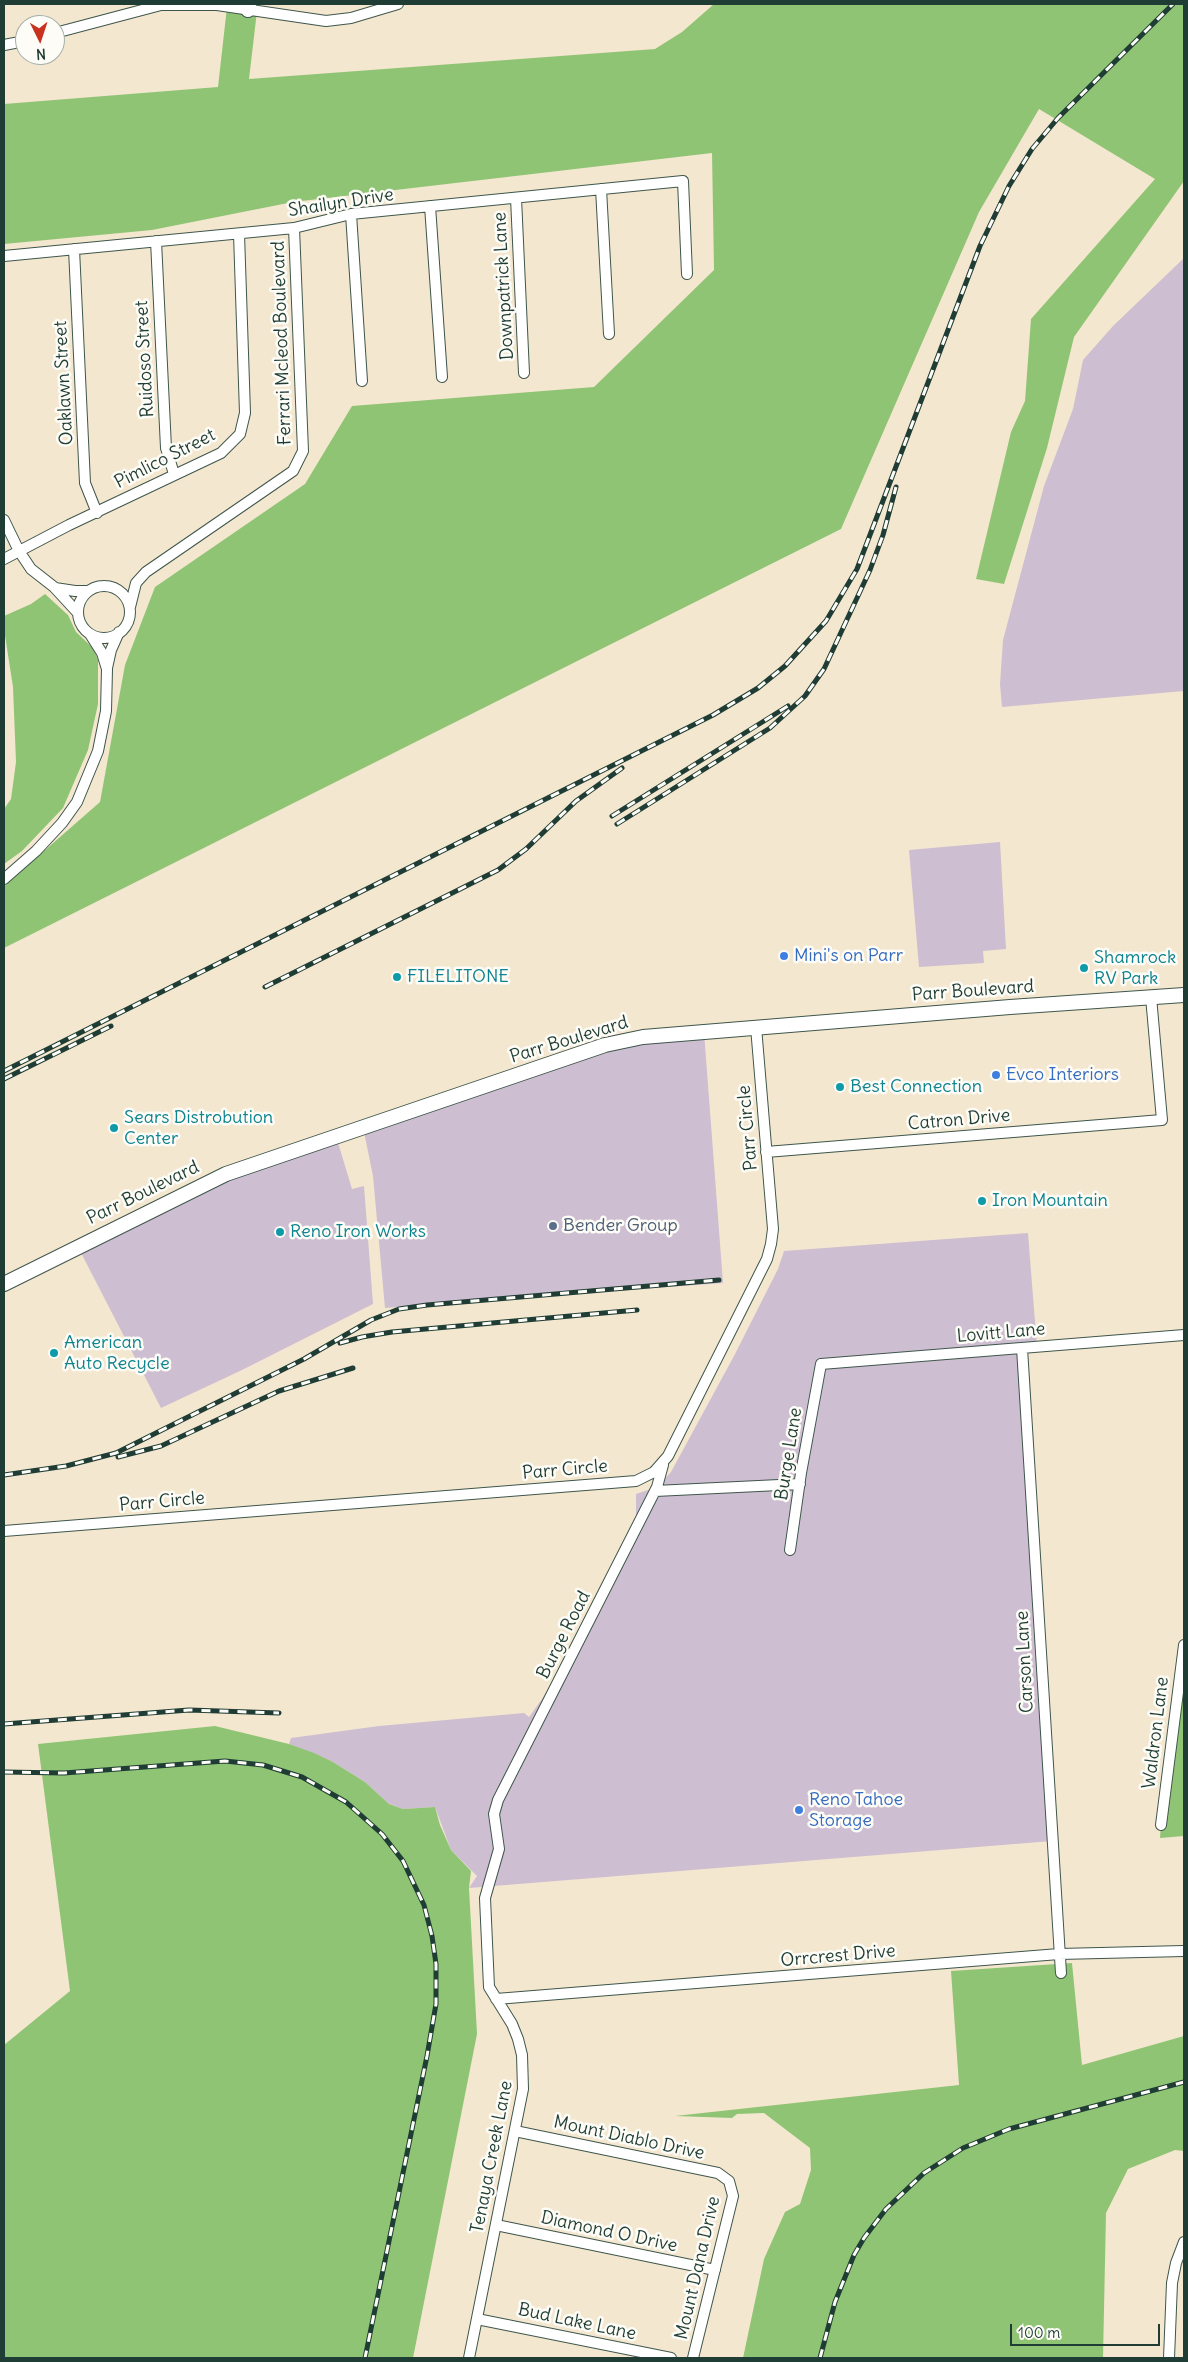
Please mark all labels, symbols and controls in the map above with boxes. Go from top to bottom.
north arrow [15,15,65,65]
text: N [36,45,46,63]
street label: Shailyn Drive [287,184,395,222]
street label: Downpatrick Lane [489,211,519,361]
street label: Ferrari Mcleod Boulevard [268,240,296,446]
street label: Ruidoso Street [131,300,159,418]
street label: Oaklawn Street [50,320,78,446]
street label: Pimlico Street [111,424,219,494]
place label: Mini's on Parr [794,945,903,967]
place label: Shamrock RV Park [1094,947,1176,990]
marker: Mini's on Parr [778,950,790,962]
marker: Shamrock RV Park [1078,962,1090,974]
place label: FILELITONE [407,966,509,988]
marker: FILELITONE [391,971,403,983]
street label: Parr Boulevard [911,976,1035,1006]
street label: Parr Boulevard [507,1012,631,1068]
place label: Evco Interiors [1006,1064,1119,1086]
marker: Evco Interiors [990,1069,1002,1081]
place label: Best Connection [850,1076,982,1098]
marker: Best Connection [834,1081,846,1093]
street label: Parr Circle [734,1084,762,1172]
street label: Catron Drive [907,1105,1011,1135]
place label: Sears Distrobution Center [124,1107,273,1150]
marker: Sears Distrobution Center [108,1122,120,1134]
street label: Parr Boulevard [83,1156,203,1230]
place label: Iron Mountain [992,1190,1108,1212]
marker: Iron Mountain [976,1195,988,1207]
place label: Bender Group [563,1215,678,1237]
marker: Bender Group [547,1220,559,1232]
place label: Reno Iron Works [290,1221,426,1243]
marker: Reno Iron Works [274,1226,286,1238]
street label: Lovitt Lane [956,1318,1046,1348]
place label: American Auto Recycle [64,1332,170,1375]
marker: American Auto Recycle [48,1347,60,1359]
street label: Burge Lane [771,1406,807,1502]
street label: Parr Circle [521,1456,609,1484]
street label: Parr Circle [118,1488,206,1516]
street label: Burge Road [533,1587,595,1683]
street label: Carson Lane [1012,1610,1038,1714]
street label: Waldron Lane [1138,1676,1174,1790]
place label: Reno Tahoe Storage [809,1789,903,1832]
marker: Reno Tahoe Storage [793,1804,805,1816]
street label: Orrcrest Drive [780,1940,896,1972]
street label: Tenaya Creek Lane [467,2079,517,2235]
street label: Mount Diablo Drive [552,2111,706,2165]
street label: Mount Dana Drive [671,2194,725,2342]
street label: Diamond O Drive [539,2207,679,2257]
street label: Bud Lake Lane [516,2299,638,2345]
scale bar [1013,2314,1163,2346]
text: 100 m [1018,2323,1060,2342]

